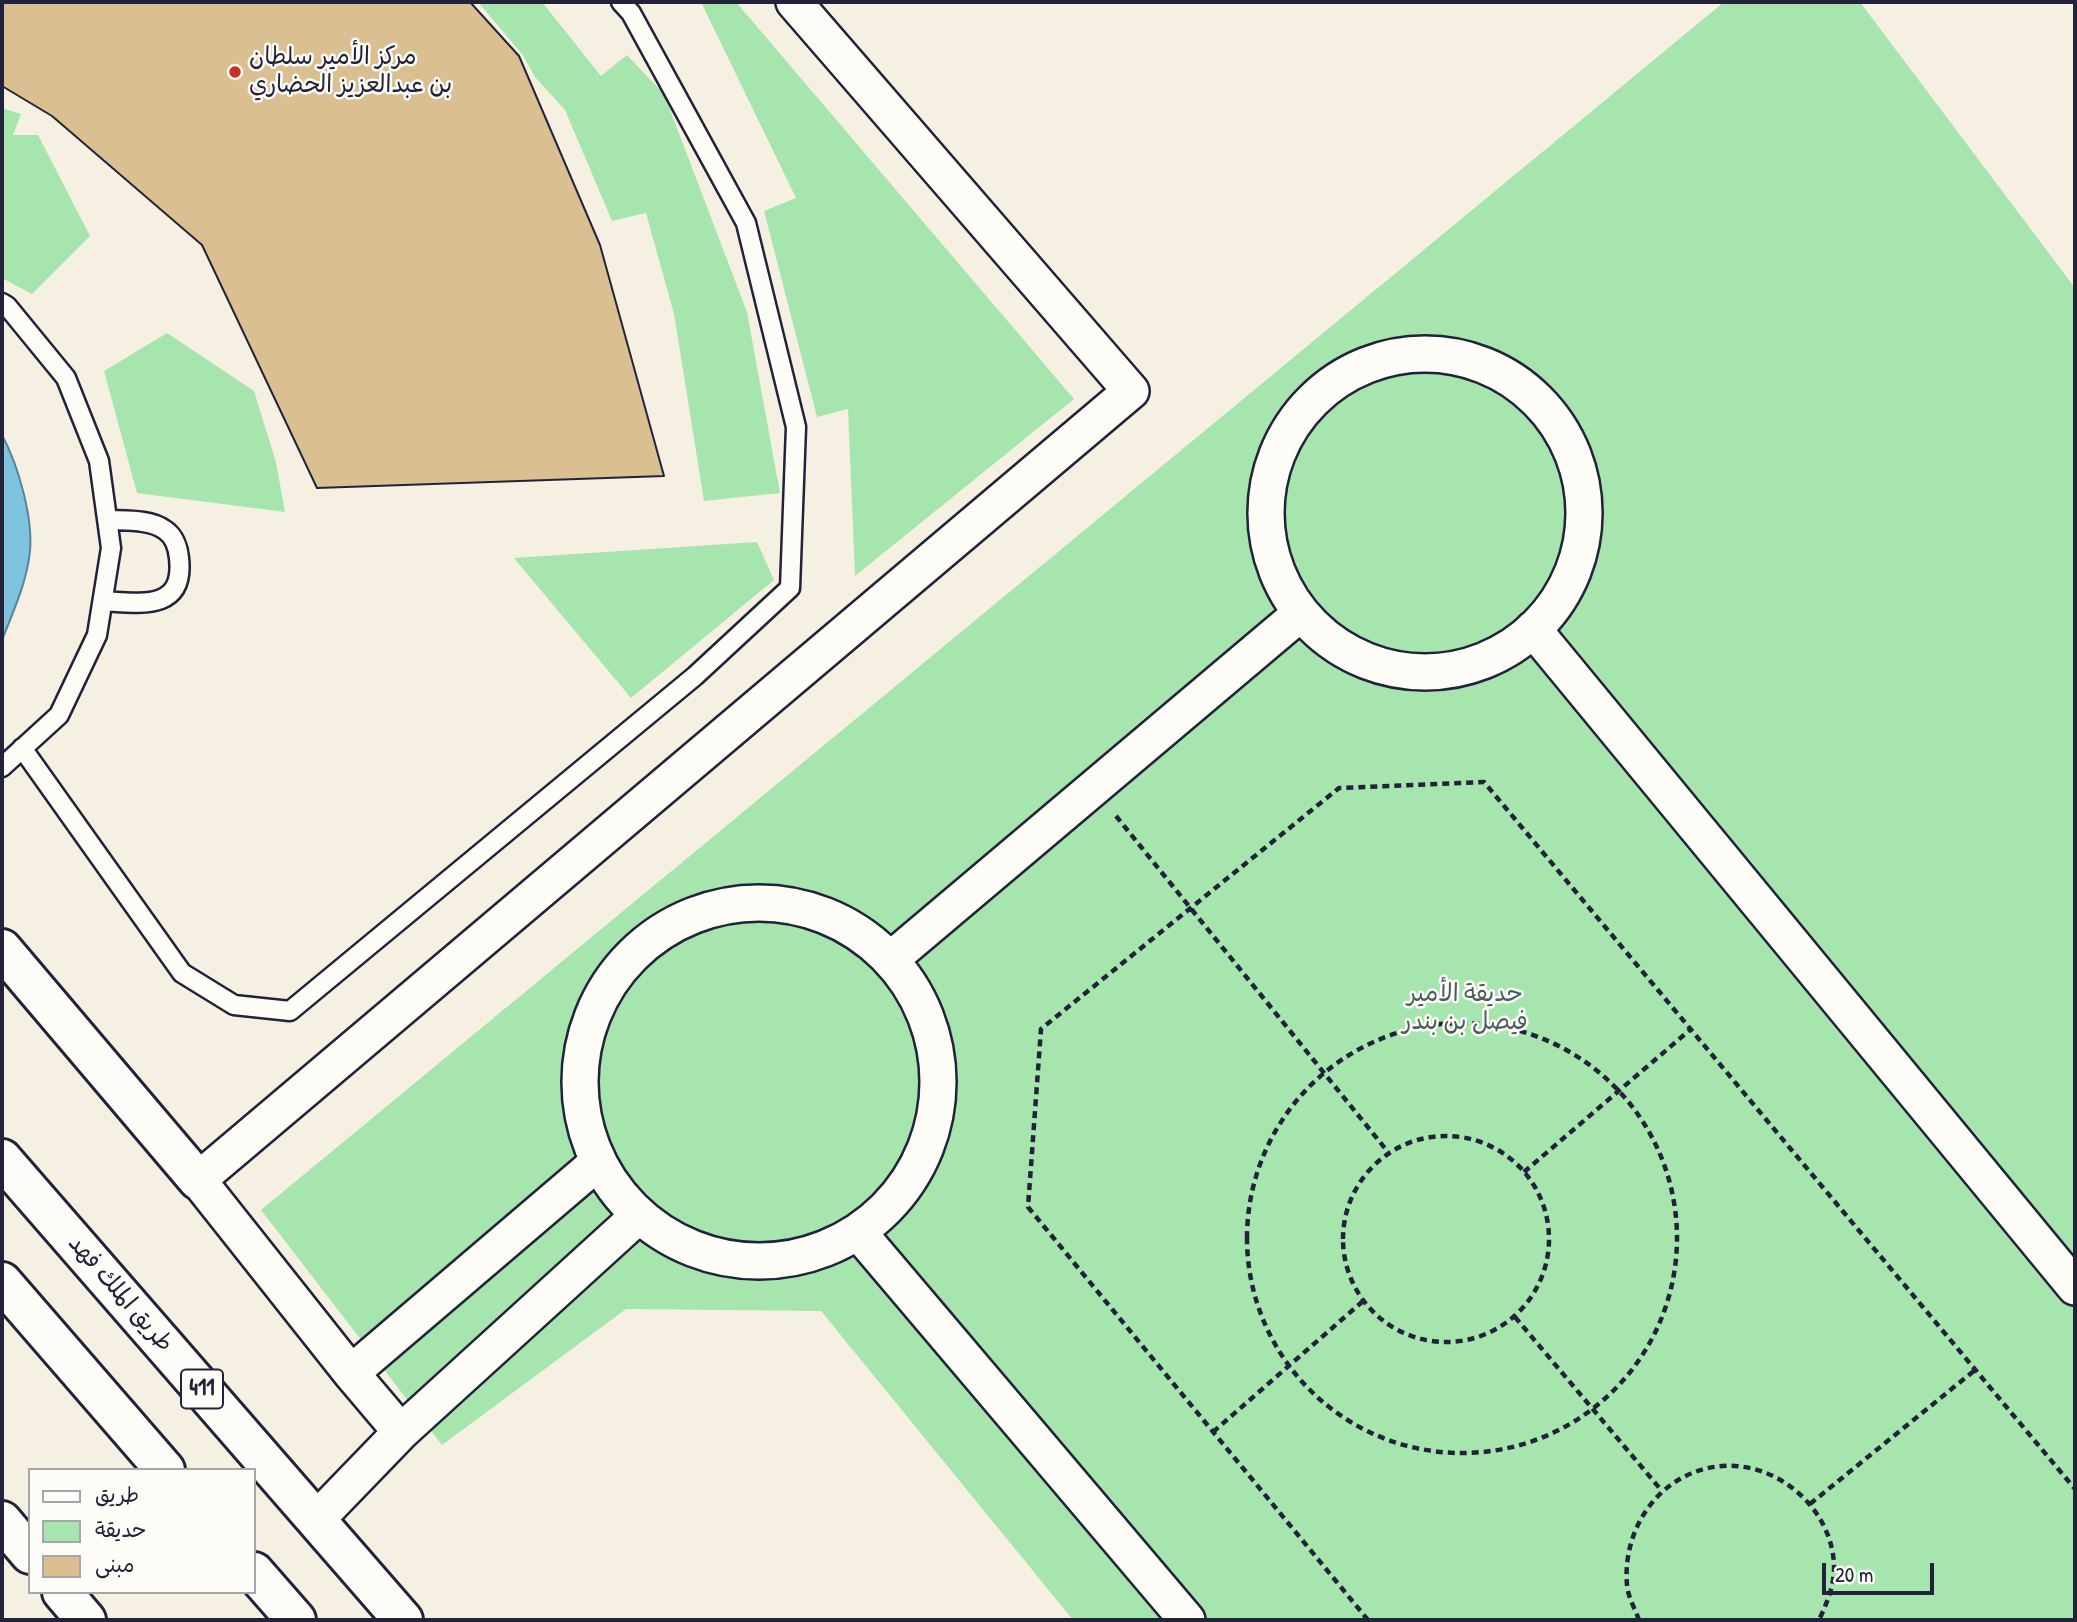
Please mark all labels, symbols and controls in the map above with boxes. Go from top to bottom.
place label: مركز الأمير سلطان بن عبدالعزيز الحضاري [249,44,452,100]
marker: مركز الأمير سلطان بن عبدالعزيز الحضاري [227,64,243,80]
park label: حديقة الأمير فيصل بن بندر [1402,981,1528,1037]
street label: طريق الملك فهد [61,1230,179,1358]
road number: 411 [181,1370,223,1408]
legend [28,1468,256,1594]
text: طريق [95,1480,139,1509]
text: حديقة [95,1515,146,1544]
scale bar [1825,1548,1937,1592]
text: مبنى [95,1550,134,1579]
text: 20 m [1835,1560,1873,1589]

